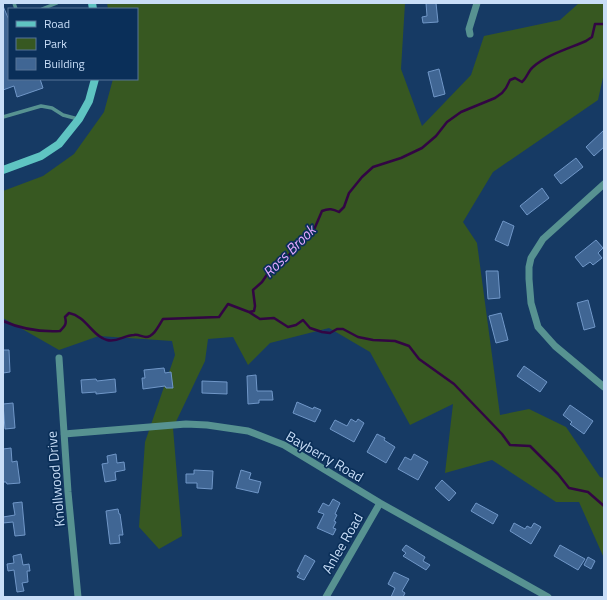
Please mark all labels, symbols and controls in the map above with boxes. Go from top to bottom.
legend [8,8,138,80]
text: Road [44,14,70,33]
text: Park [44,34,67,53]
text: Building [44,54,85,73]
water label: Ross Brook [257,218,322,283]
street label: Bayberry Road [282,425,368,487]
street label: Knollwood Drive [40,430,70,528]
street label: Anlee Road [316,509,368,577]

